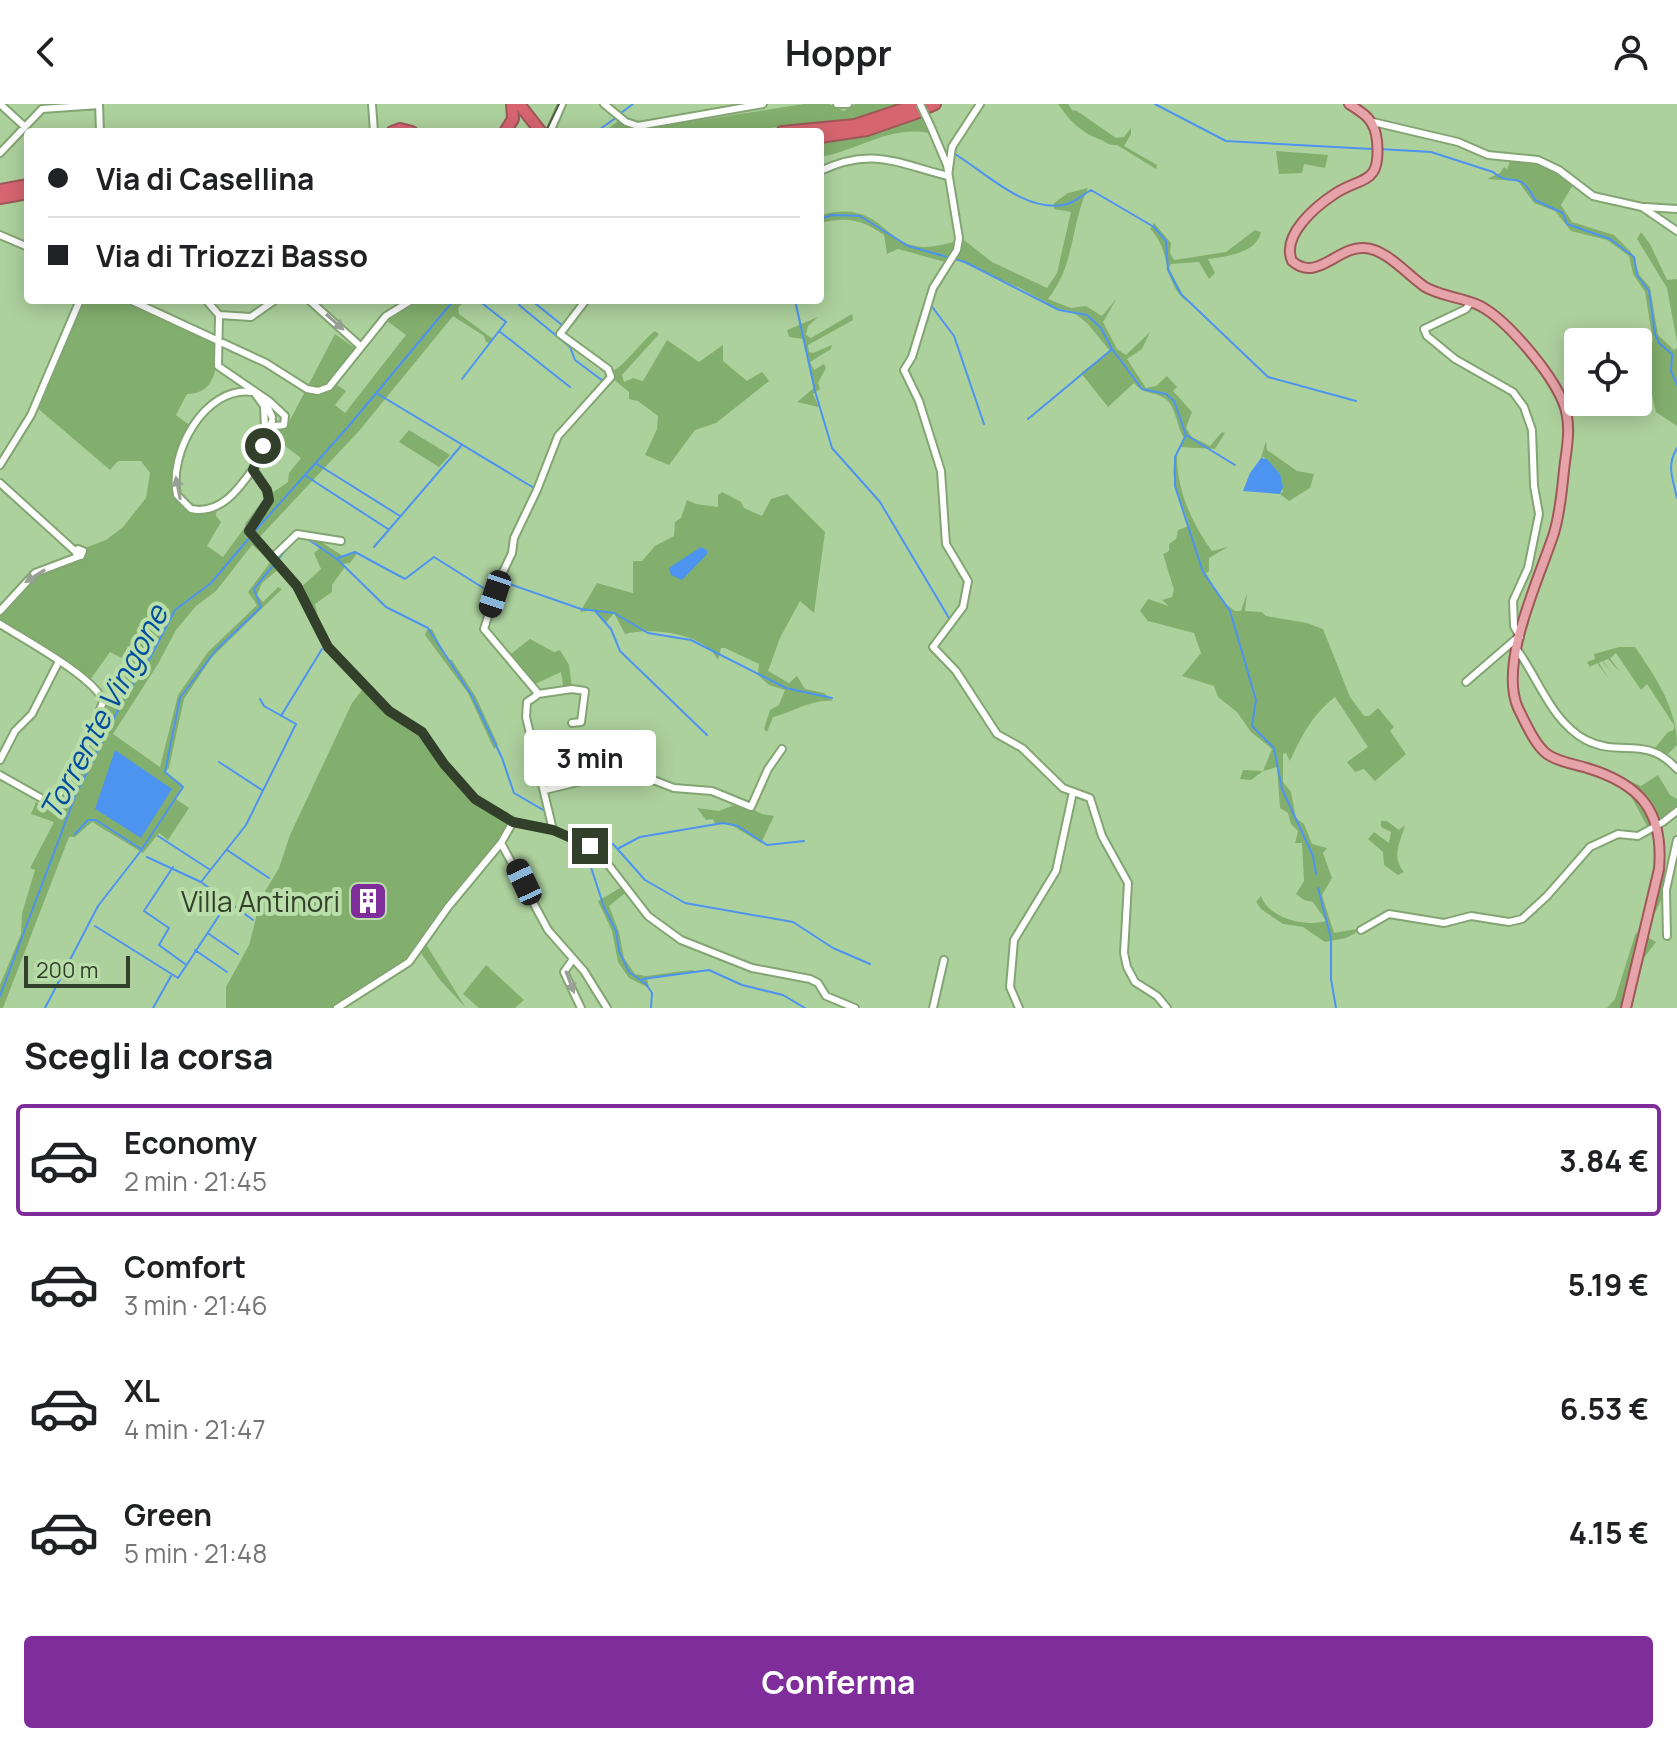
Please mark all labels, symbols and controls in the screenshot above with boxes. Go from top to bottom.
text: Hoppr [785,28,892,77]
icon: back [24,30,68,74]
icon: person [1609,30,1653,74]
text: Via di Casellina [96,158,314,199]
text: Via di Triozzi Basso [96,235,368,276]
one-way arrow [324,313,344,330]
map controls [1564,328,1652,416]
button: locate [1564,328,1652,416]
route start [245,428,281,464]
one-way arrow [172,476,184,501]
car [476,567,514,621]
one-way arrow [24,569,46,583]
water label: Torrente Vingone [29,596,178,826]
callout: 3 min [524,730,656,786]
text: 3 min [556,740,624,776]
route end [572,828,608,864]
car [503,855,545,909]
building icon: Villa Antinori [347,880,389,922]
place label: Villa Antinori [181,882,340,920]
scale bar [24,952,130,988]
text: 200 m [36,955,98,985]
one-way arrow [564,970,577,994]
text: Scegli la corsa [24,1031,273,1080]
text: Economy [124,1122,257,1163]
icon: car [28,1124,100,1196]
text: 3.84 € [1559,1140,1649,1181]
text: 2 min · 21:45 [124,1163,267,1199]
text: Comfort [124,1246,246,1287]
icon: car [28,1248,100,1320]
text: 5.19 € [1568,1264,1649,1305]
text: 3 min · 21:46 [124,1287,268,1323]
text: XL [124,1370,160,1411]
icon: car [28,1372,100,1444]
text: 6.53 € [1560,1388,1649,1429]
text: 4 min · 21:47 [124,1411,266,1447]
text: Green [124,1494,212,1535]
icon: car [28,1496,100,1568]
text: 4.15 € [1569,1512,1649,1553]
text: 5 min · 21:48 [124,1535,267,1571]
button: Conferma [24,1636,1653,1728]

